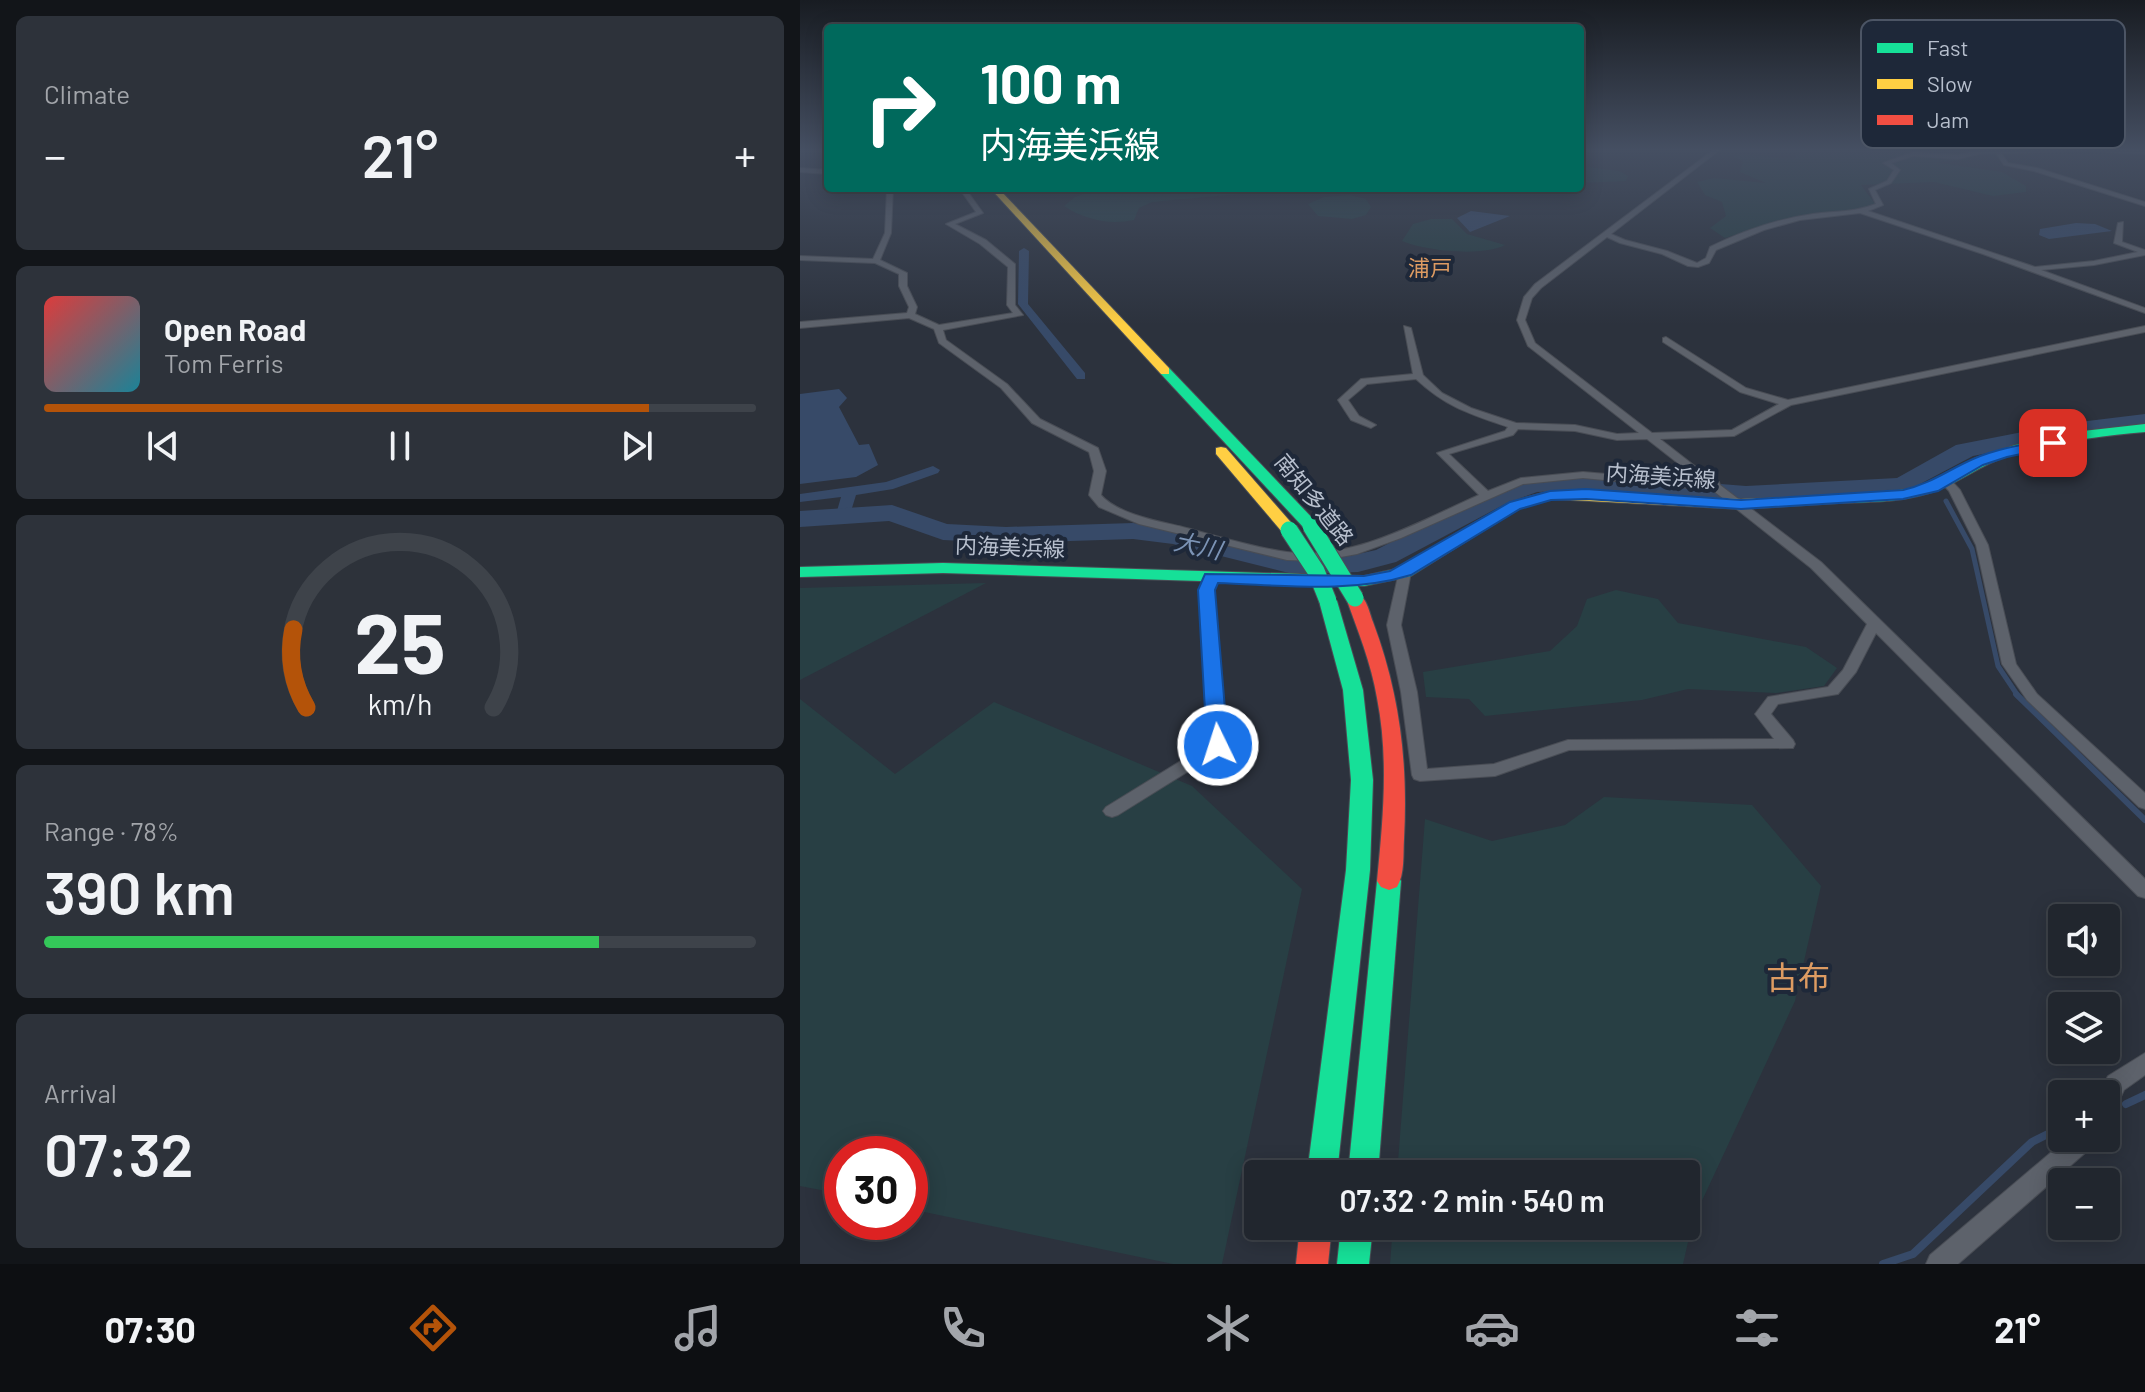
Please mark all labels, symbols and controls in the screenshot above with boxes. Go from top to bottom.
legend [1861,20,2125,148]
text: Fast [1927,34,1969,60]
text: 100 m [980,48,1122,115]
icon: right [848,56,952,160]
text: Slow [1927,70,1972,96]
text: Climate [44,78,130,109]
text: Jam [1927,106,1969,132]
text: 21° [362,118,438,190]
text: 内海美浜線 [980,122,1160,165]
text: − [44,128,66,181]
text: + [734,128,756,181]
district label: 浦戸 [1408,254,1452,280]
text: Open Road [164,311,306,347]
text: Tom Ferris [164,347,284,378]
pin [2019,409,2087,477]
icon: arrive [2031,421,2075,465]
icon: previous [141,424,185,468]
icon: pause [378,424,422,468]
icon: next [615,424,659,468]
street label: 南知多道路 [1270,448,1360,550]
street label: 内海美浜線 [1605,458,1717,492]
water label: 大川 [1172,526,1227,565]
street label: 内海美浜線 [955,531,1065,561]
text: 25 [354,591,446,691]
text: km/h [368,686,432,721]
position arrow [1176,703,1260,787]
text: Range · 78% [44,815,179,846]
text: 390 km [44,855,235,927]
map controls [2048,904,2120,1240]
button: sound [2048,904,2120,976]
district label: 古布 [1766,957,1830,995]
button: layers [2048,992,2120,1064]
text: Arrival [44,1077,117,1108]
button: + [2048,1080,2120,1152]
text: 07:32 [44,1117,194,1189]
speed limit sign: 30 [824,1136,928,1240]
button: − [2048,1168,2120,1240]
text: 07:32 · 2 min · 540 m [1339,1182,1605,1218]
icon: directions [405,1300,461,1356]
icon: music [670,1300,726,1356]
icon: phone [935,1300,991,1356]
icon: climate [1200,1300,1256,1356]
icon: car [1464,1300,1520,1356]
icon: filters [1729,1300,1785,1356]
text: 07:30 [104,1307,196,1350]
text: 21° [1994,1307,2040,1350]

